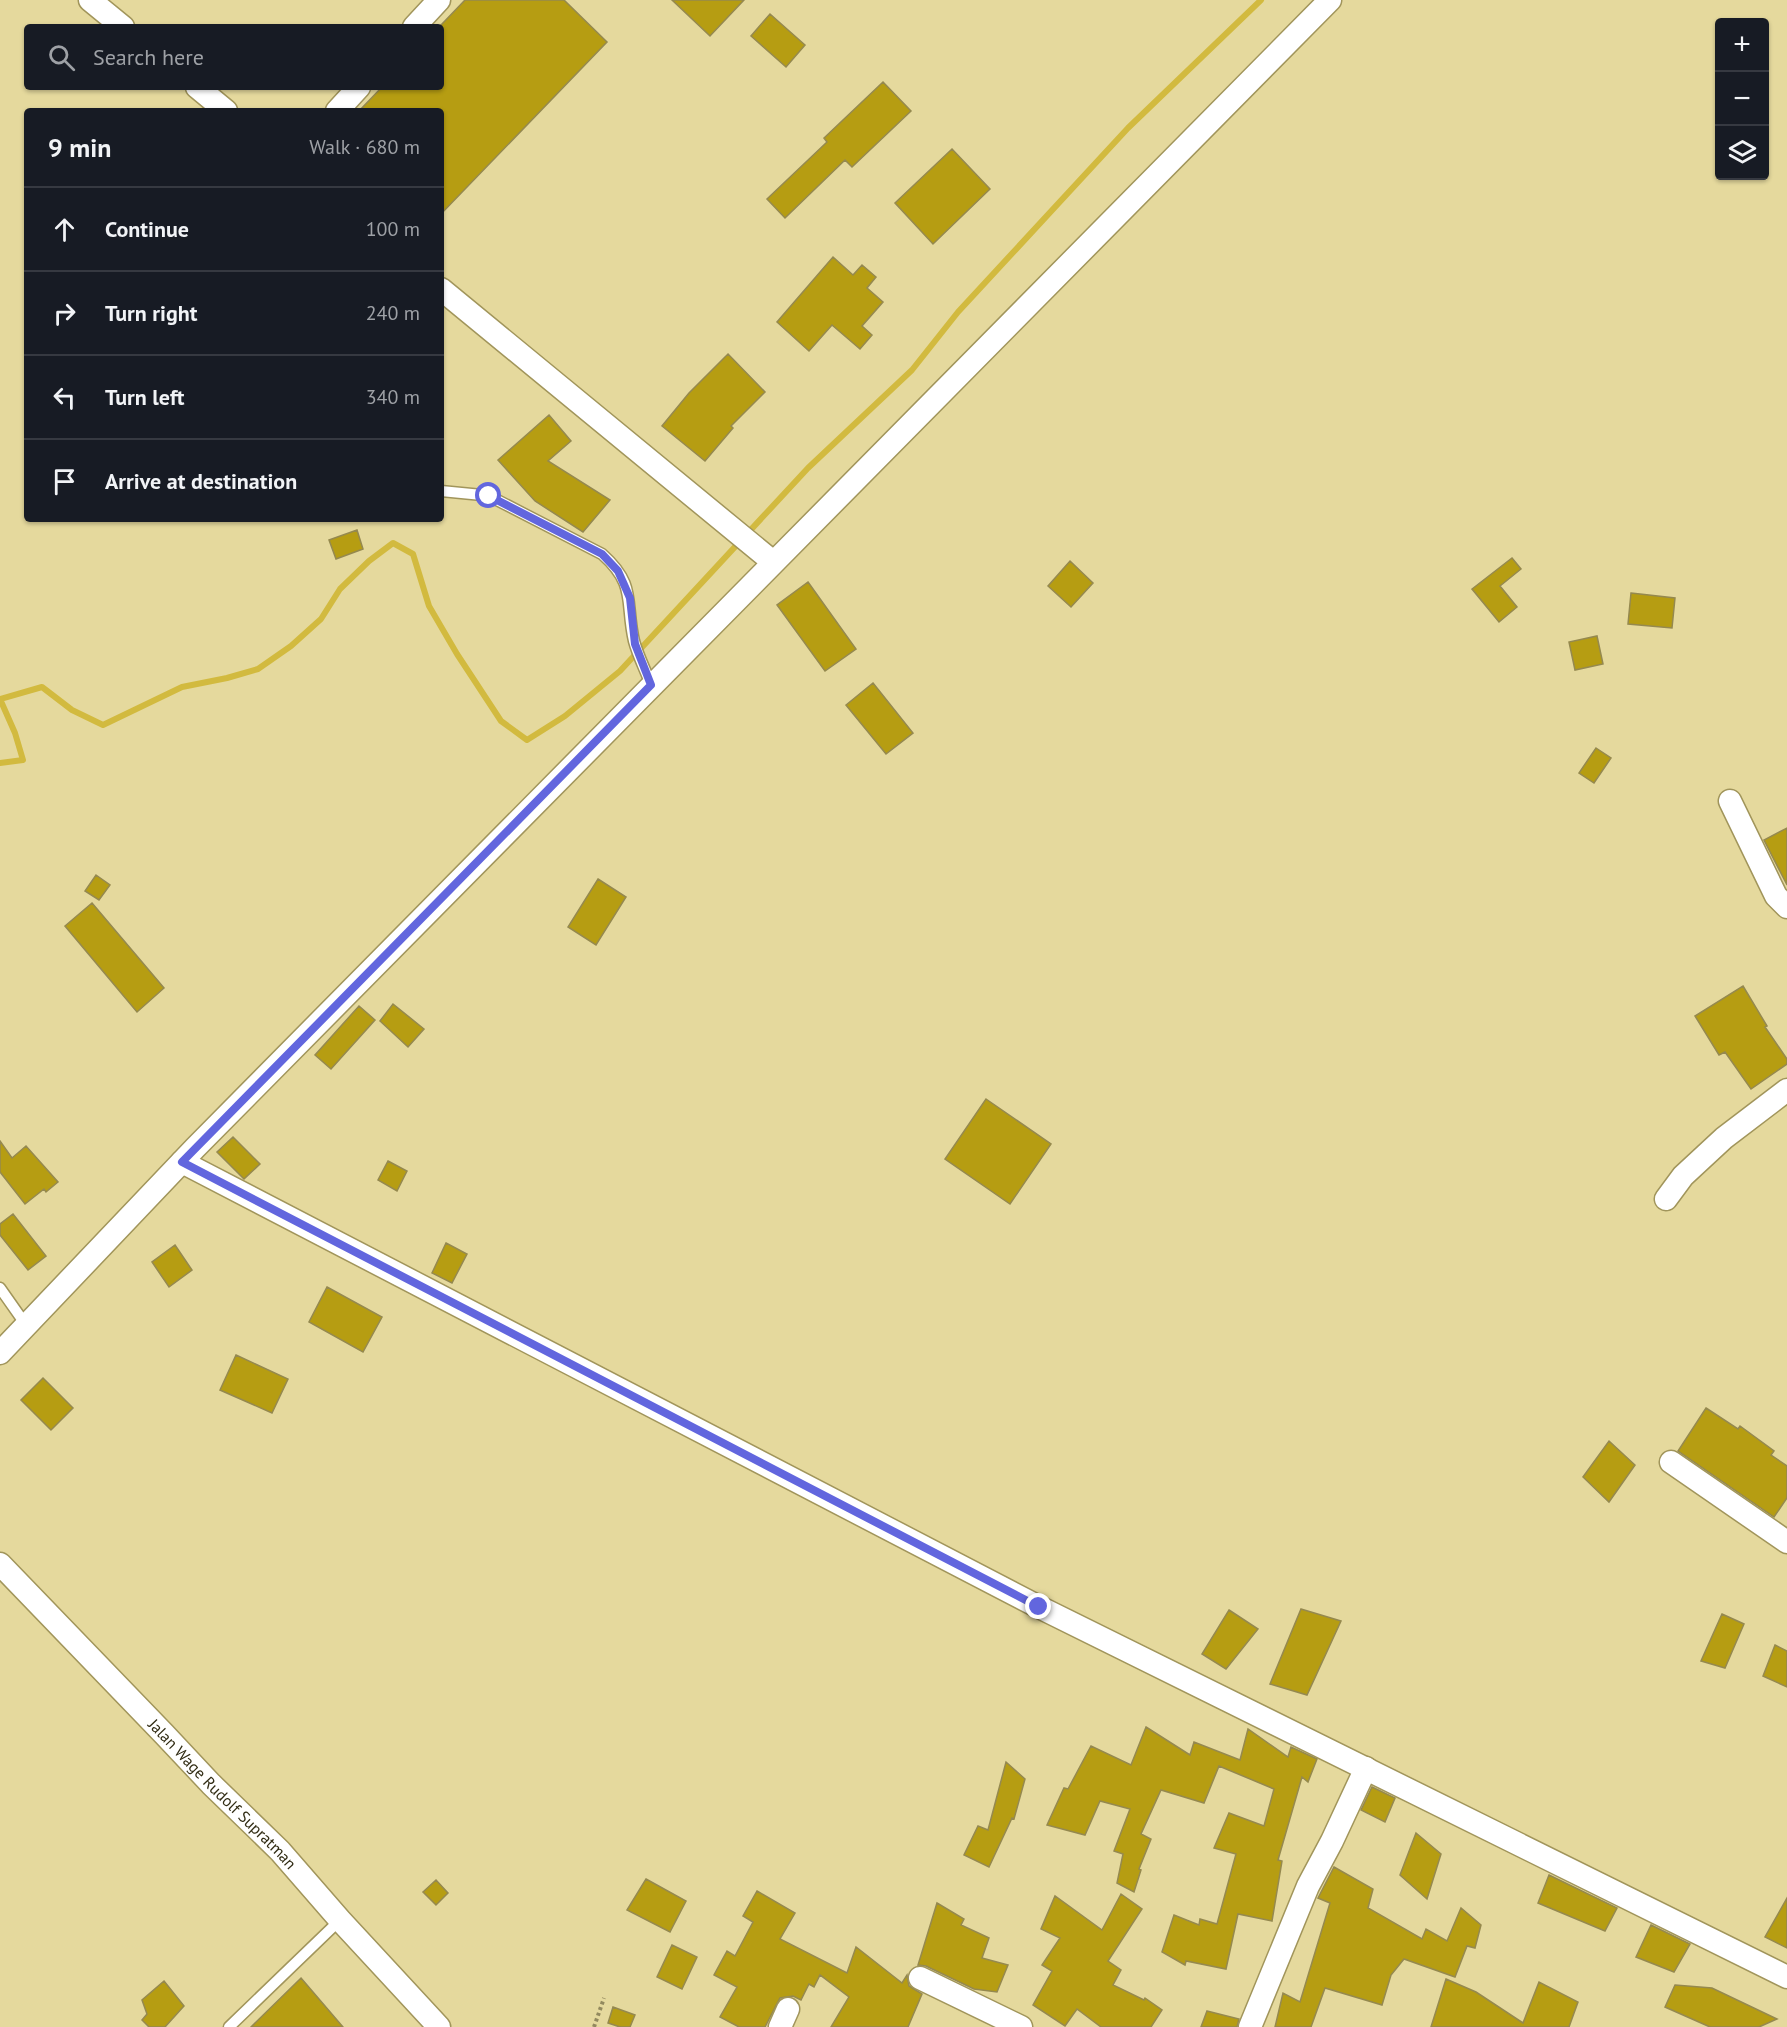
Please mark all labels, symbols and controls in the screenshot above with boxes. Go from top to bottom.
map controls [1715,18,1769,180]
button: + [1715,18,1769,72]
search box [24,24,444,90]
icon: search [45,41,78,74]
text: Search here [93,43,204,71]
button: − [1715,72,1769,126]
button: layers [1715,126,1769,180]
text: 9 min [48,131,111,164]
text: Walk · 680 m [309,134,420,160]
icon: ahead [48,213,81,246]
text: Continue [105,215,189,243]
text: 100 m [366,216,420,242]
icon: right [48,297,81,330]
text: Turn right [105,299,197,327]
text: 240 m [366,300,420,326]
icon: left [48,381,81,414]
text: Turn left [105,383,185,411]
text: 340 m [366,384,420,410]
icon: arrive [48,465,81,498]
text: Arrive at destination [105,467,297,495]
route start [475,482,501,508]
route end [1025,1593,1051,1619]
street label: Jalan Wage Rudolf Supratman [144,1714,301,1873]

